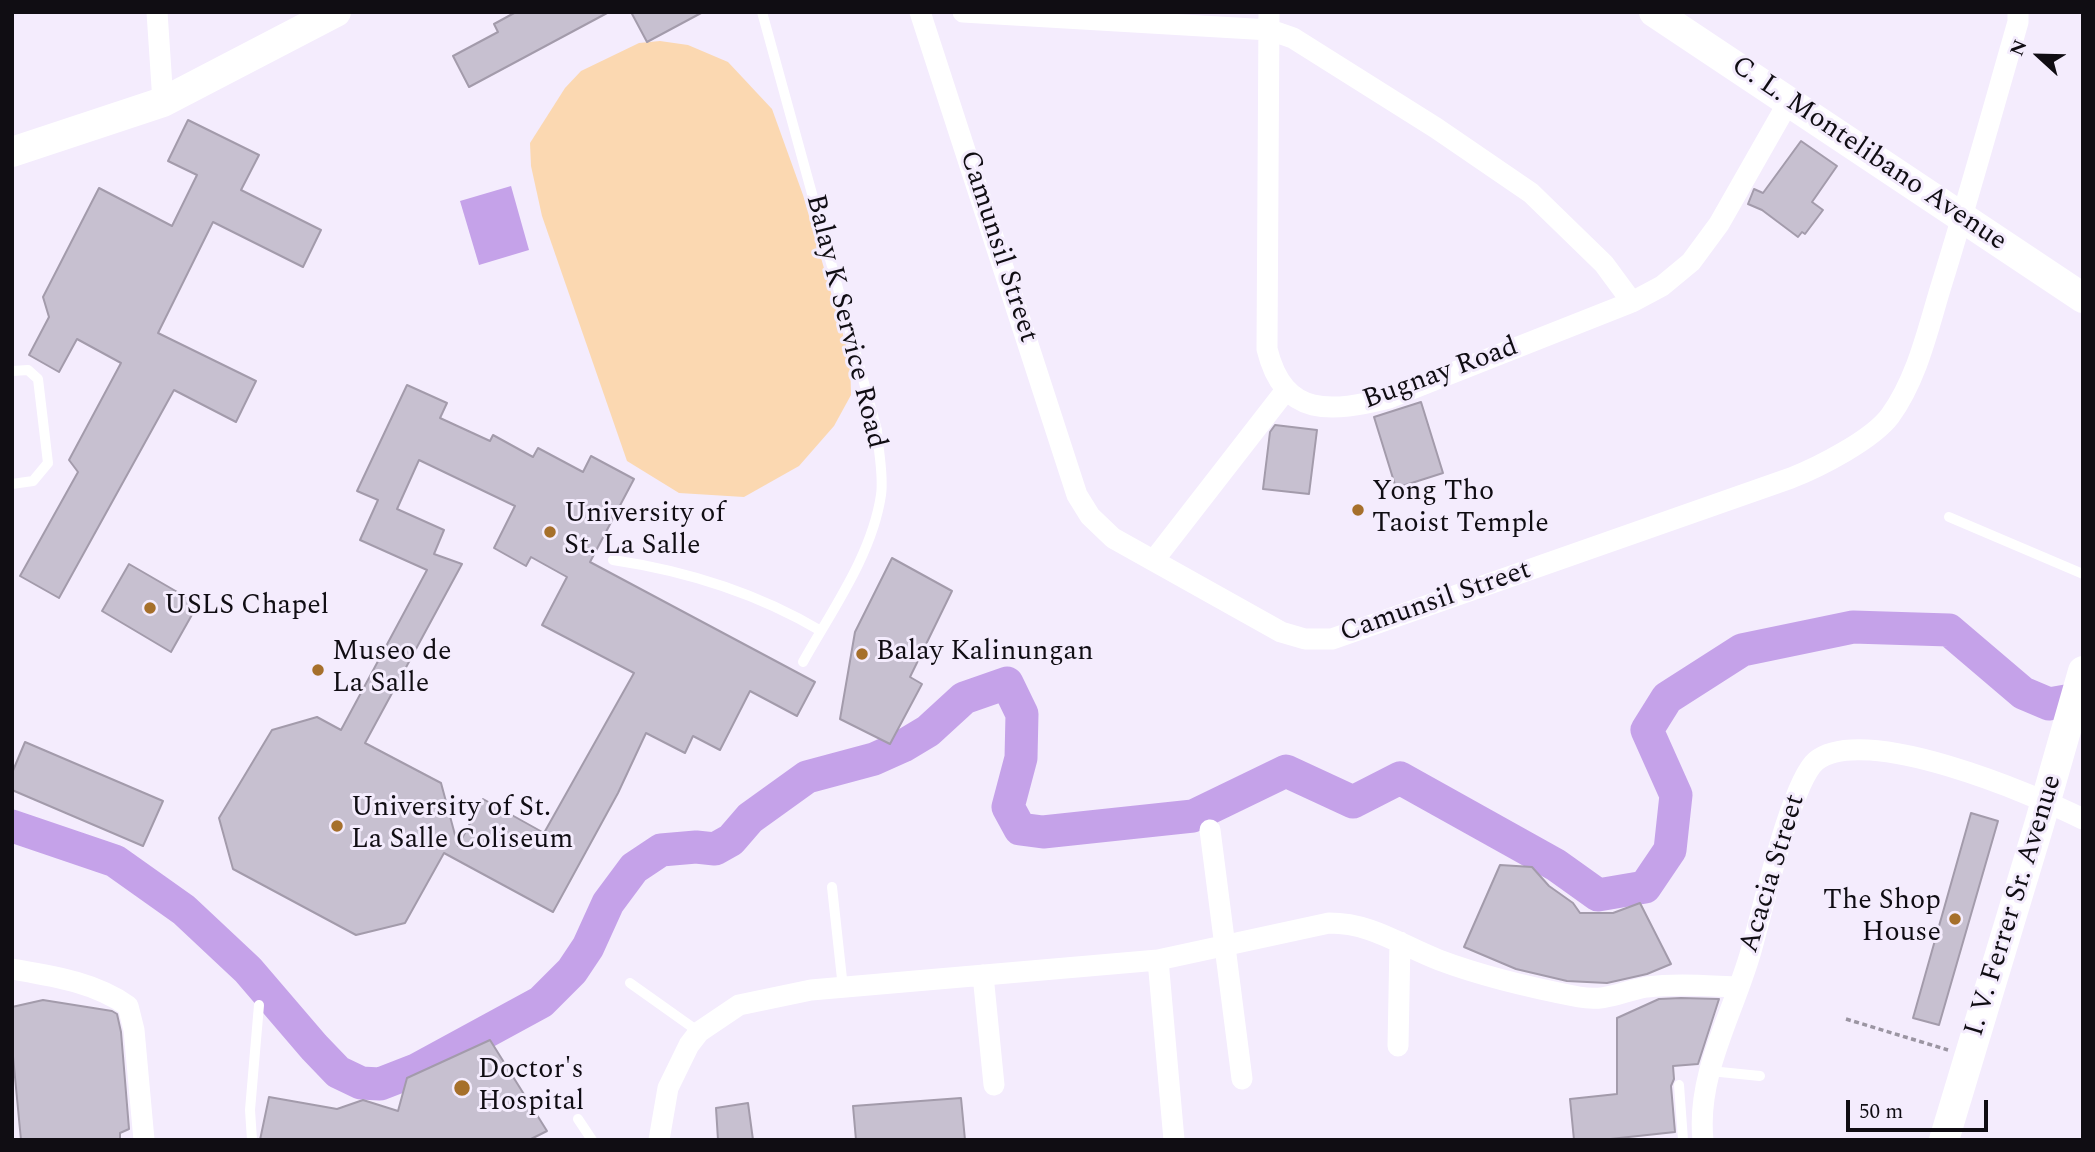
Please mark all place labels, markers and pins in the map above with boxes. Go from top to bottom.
place label: Yong Tho Taoist Temple [1372,477,1549,543]
place label: University of St. La Salle [564,499,725,565]
marker: Yong Tho Taoist Temple [1350,502,1366,518]
marker: University of St. La Salle [542,524,558,540]
place label: USLS Chapel [164,591,329,625]
marker: USLS Chapel [142,600,158,616]
place label: Museo de La Salle [332,637,452,703]
place label: Balay Kalinungan [876,637,1093,671]
marker: Balay Kalinungan [854,646,870,662]
marker: Museo de La Salle [310,662,326,678]
place label: University of St. La Salle Coliseum [351,793,573,859]
marker: University of St. La Salle Coliseum [329,818,345,834]
place label: The Shop House [1823,886,1941,952]
marker: The Shop House [1947,911,1963,927]
place label: Doctor's Hospital [478,1055,584,1121]
marker: Doctor's Hospital [452,1078,472,1098]

